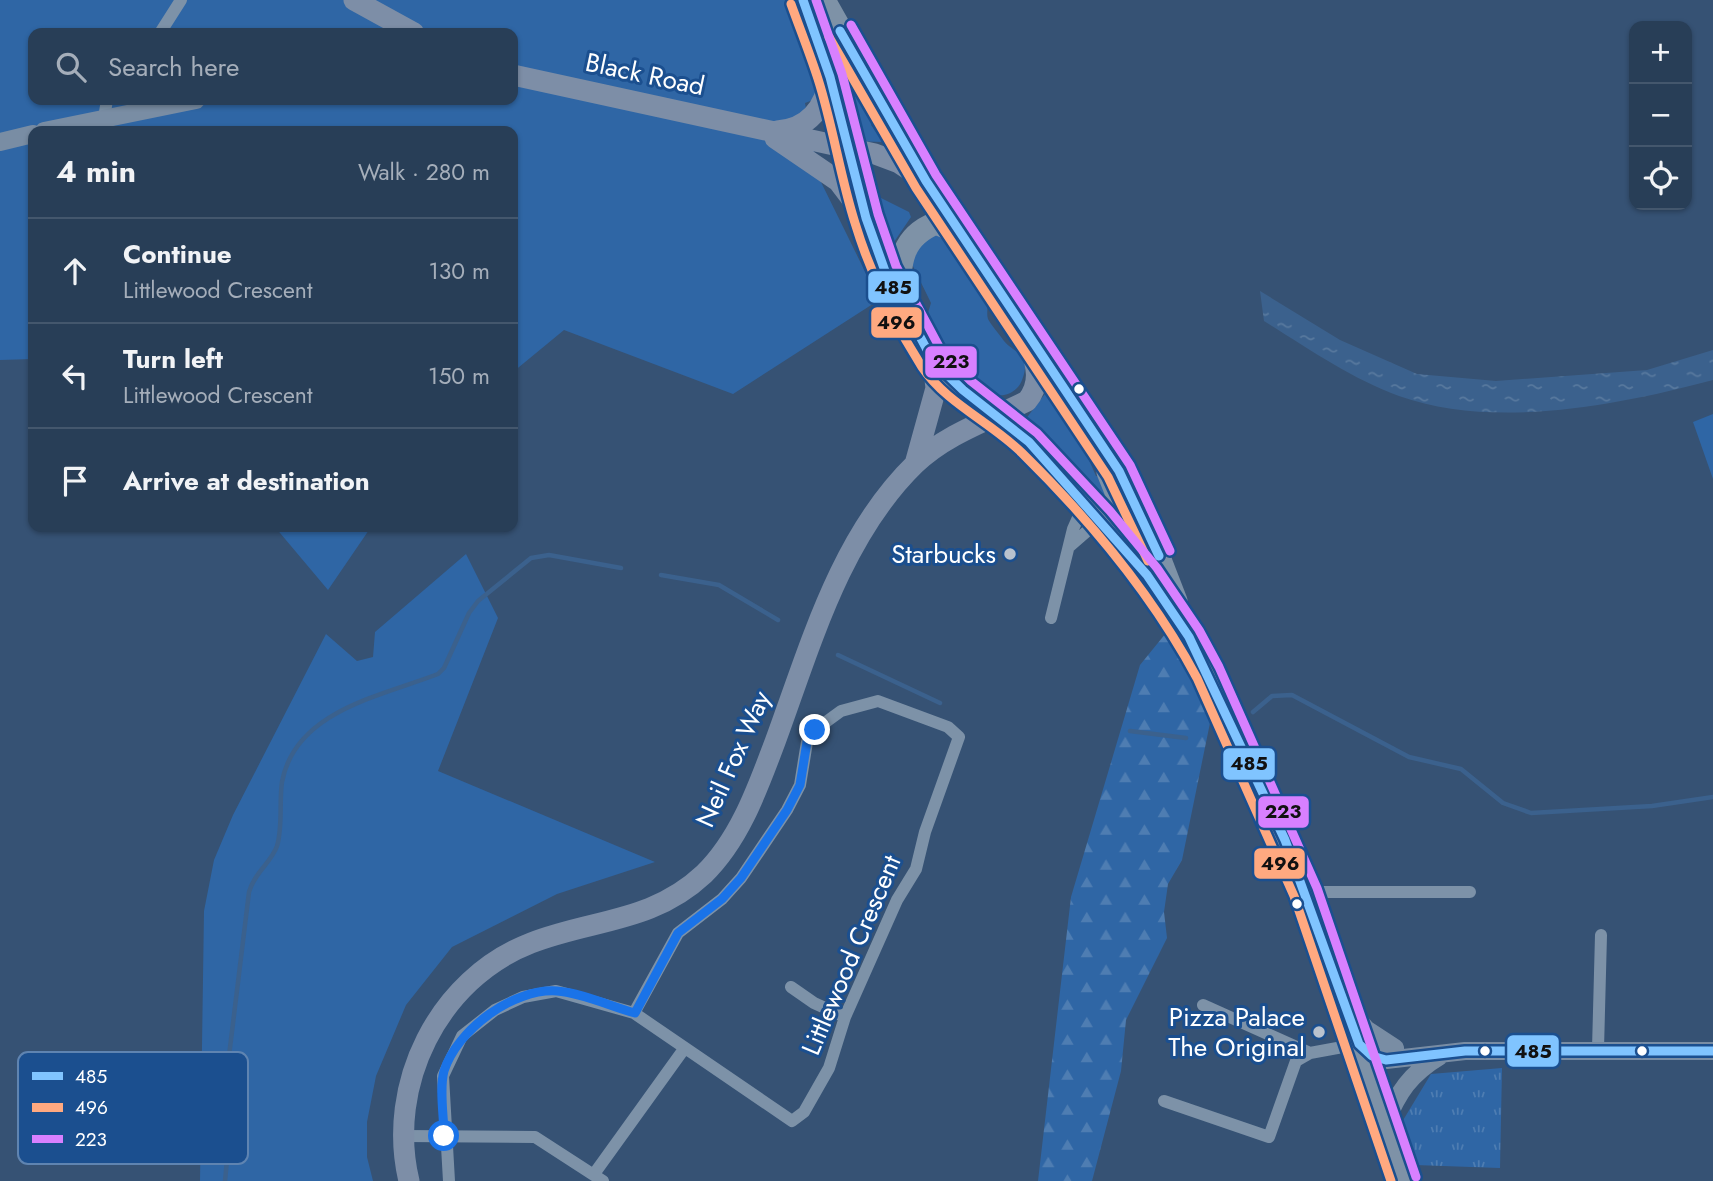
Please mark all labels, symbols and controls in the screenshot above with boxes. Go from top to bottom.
map controls [1629,21,1692,210]
button: + [1629,21,1692,84]
search box [28,28,518,105]
street label: Black Road [582,43,708,105]
icon: search [52,48,90,86]
text: Search here [108,48,240,86]
button: − [1629,84,1692,147]
button: locate [1629,147,1692,210]
text: 4 min [56,150,136,193]
text: Walk · 280 m [358,155,490,189]
text: Continue [123,235,232,273]
icon: ahead [56,252,94,290]
text: 130 m [428,254,490,288]
line badge: 485 [867,270,920,304]
text: Littlewood Crescent [123,273,312,307]
text: 485 [874,274,912,301]
line badge: 496 [870,306,923,339]
text: 496 [877,309,915,336]
text: Turn left [123,340,223,378]
line badge: 223 [924,345,978,379]
text: 223 [933,348,970,375]
icon: left [56,357,94,395]
text: 150 m [428,359,490,393]
text: Littlewood Crescent [123,378,312,412]
unlabelled marker [1072,382,1086,396]
icon: arrive [56,462,94,500]
text: Arrive at destination [123,462,370,500]
place label: Starbucks [891,535,996,573]
marker: Starbucks [1002,546,1018,562]
street label: Neil Fox Way [686,684,780,833]
route end [799,714,830,745]
line badge: 485 [1222,747,1276,781]
text: 485 [1230,750,1268,777]
line badge: 223 [1257,795,1310,829]
text: 223 [1265,798,1302,825]
line badge: 496 [1253,847,1306,880]
street label: Littlewood Crescent [792,848,911,1061]
text: 496 [1261,850,1299,877]
unlabelled marker [1290,897,1304,911]
place label: Pizza Palace The Original [1168,998,1305,1066]
marker: Pizza Palace The Original [1311,1024,1327,1040]
line badge: 485 [1506,1034,1560,1068]
text: 485 [1514,1038,1552,1065]
unlabelled marker [1478,1044,1492,1058]
unlabelled marker [1635,1044,1649,1058]
legend [18,1052,248,1164]
text: 485 [75,1063,107,1090]
text: 496 [75,1094,108,1121]
route start [428,1120,459,1151]
text: 223 [75,1126,107,1153]

